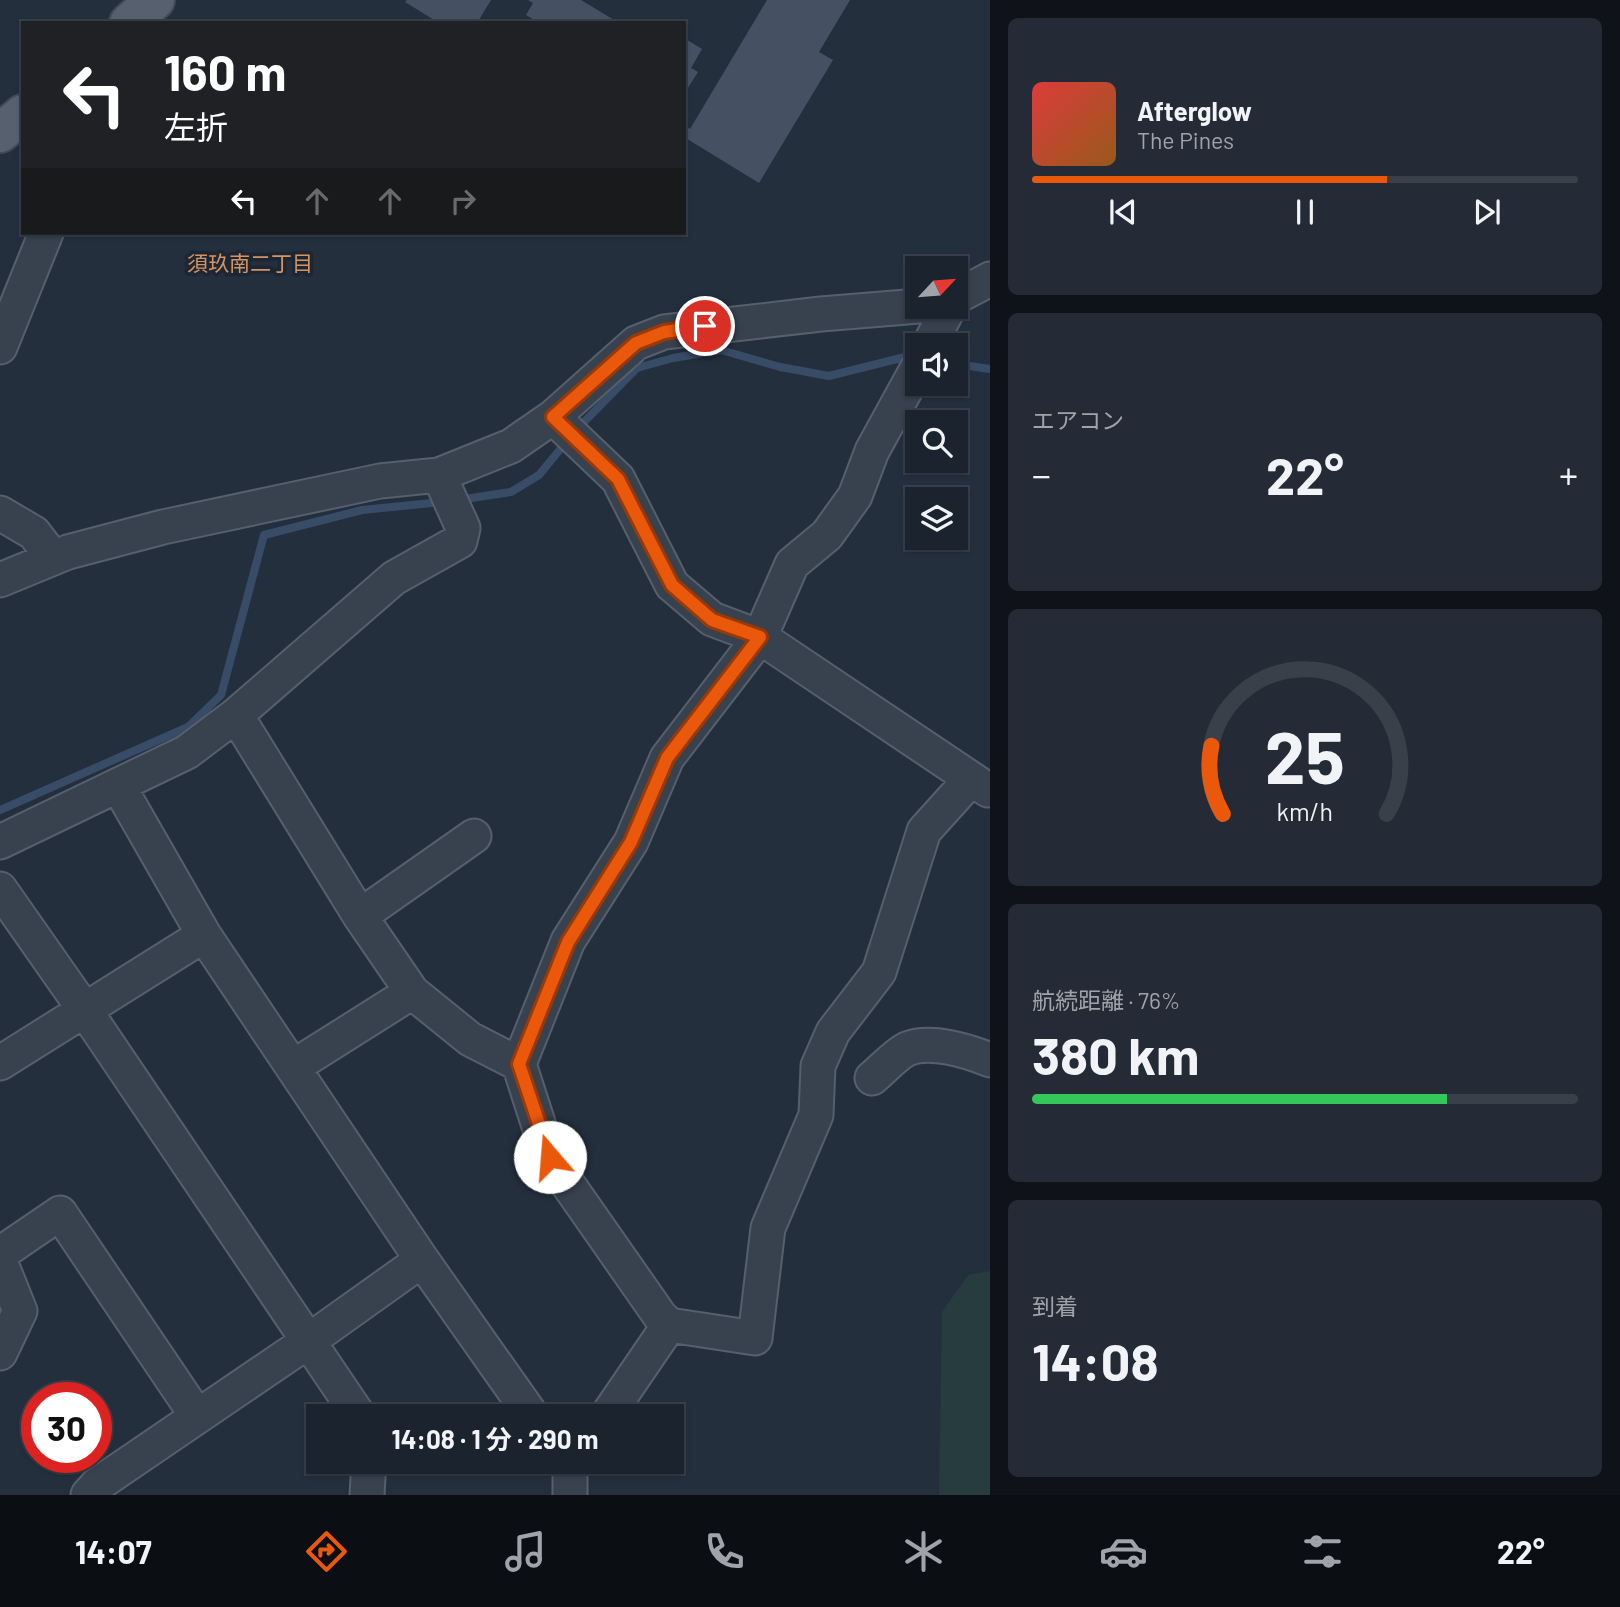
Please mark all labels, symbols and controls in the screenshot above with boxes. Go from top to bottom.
text: 160 m [164,42,286,101]
icon: left [49,49,140,140]
text: Afterglow [1137,95,1252,126]
text: 左折 [164,107,228,145]
text: The Pines [1137,126,1234,154]
icon: left [225,182,263,220]
icon: ahead [298,182,336,220]
icon: ahead [371,182,409,220]
icon: right [444,182,482,220]
icon: previous [1104,193,1142,231]
icon: pause [1286,193,1324,231]
icon: next [1468,193,1506,231]
district label: 須玖南二丁目 [187,250,313,275]
north arrow [905,256,968,318]
map controls [905,256,968,550]
pin [675,296,735,356]
icon: arrive [686,307,724,345]
button: sound [905,333,968,396]
text: エアコン [1032,406,1124,434]
button: search [905,410,968,473]
text: 22° [1266,443,1344,505]
text: − [1032,451,1051,497]
text: + [1559,451,1578,497]
button: layers [905,487,968,550]
text: 25 [1265,711,1345,799]
text: km/h [1277,795,1333,825]
text: 航続距離 · 76% [1032,986,1180,1014]
text: 380 km [1032,1023,1199,1085]
position arrow [513,1120,587,1194]
text: 到着 [1032,1292,1078,1320]
text: 14:08 [1032,1329,1159,1391]
speed limit sign: 30 [21,1382,112,1473]
text: 14:08 · 1 分 · 290 m [392,1423,598,1454]
icon: directions [302,1527,351,1576]
icon: music [501,1527,550,1576]
icon: phone [700,1527,749,1576]
icon: climate [899,1527,948,1576]
icon: car [1099,1527,1148,1576]
icon: filters [1298,1527,1347,1576]
text: 14:07 [75,1532,152,1570]
text: 22° [1497,1532,1545,1570]

